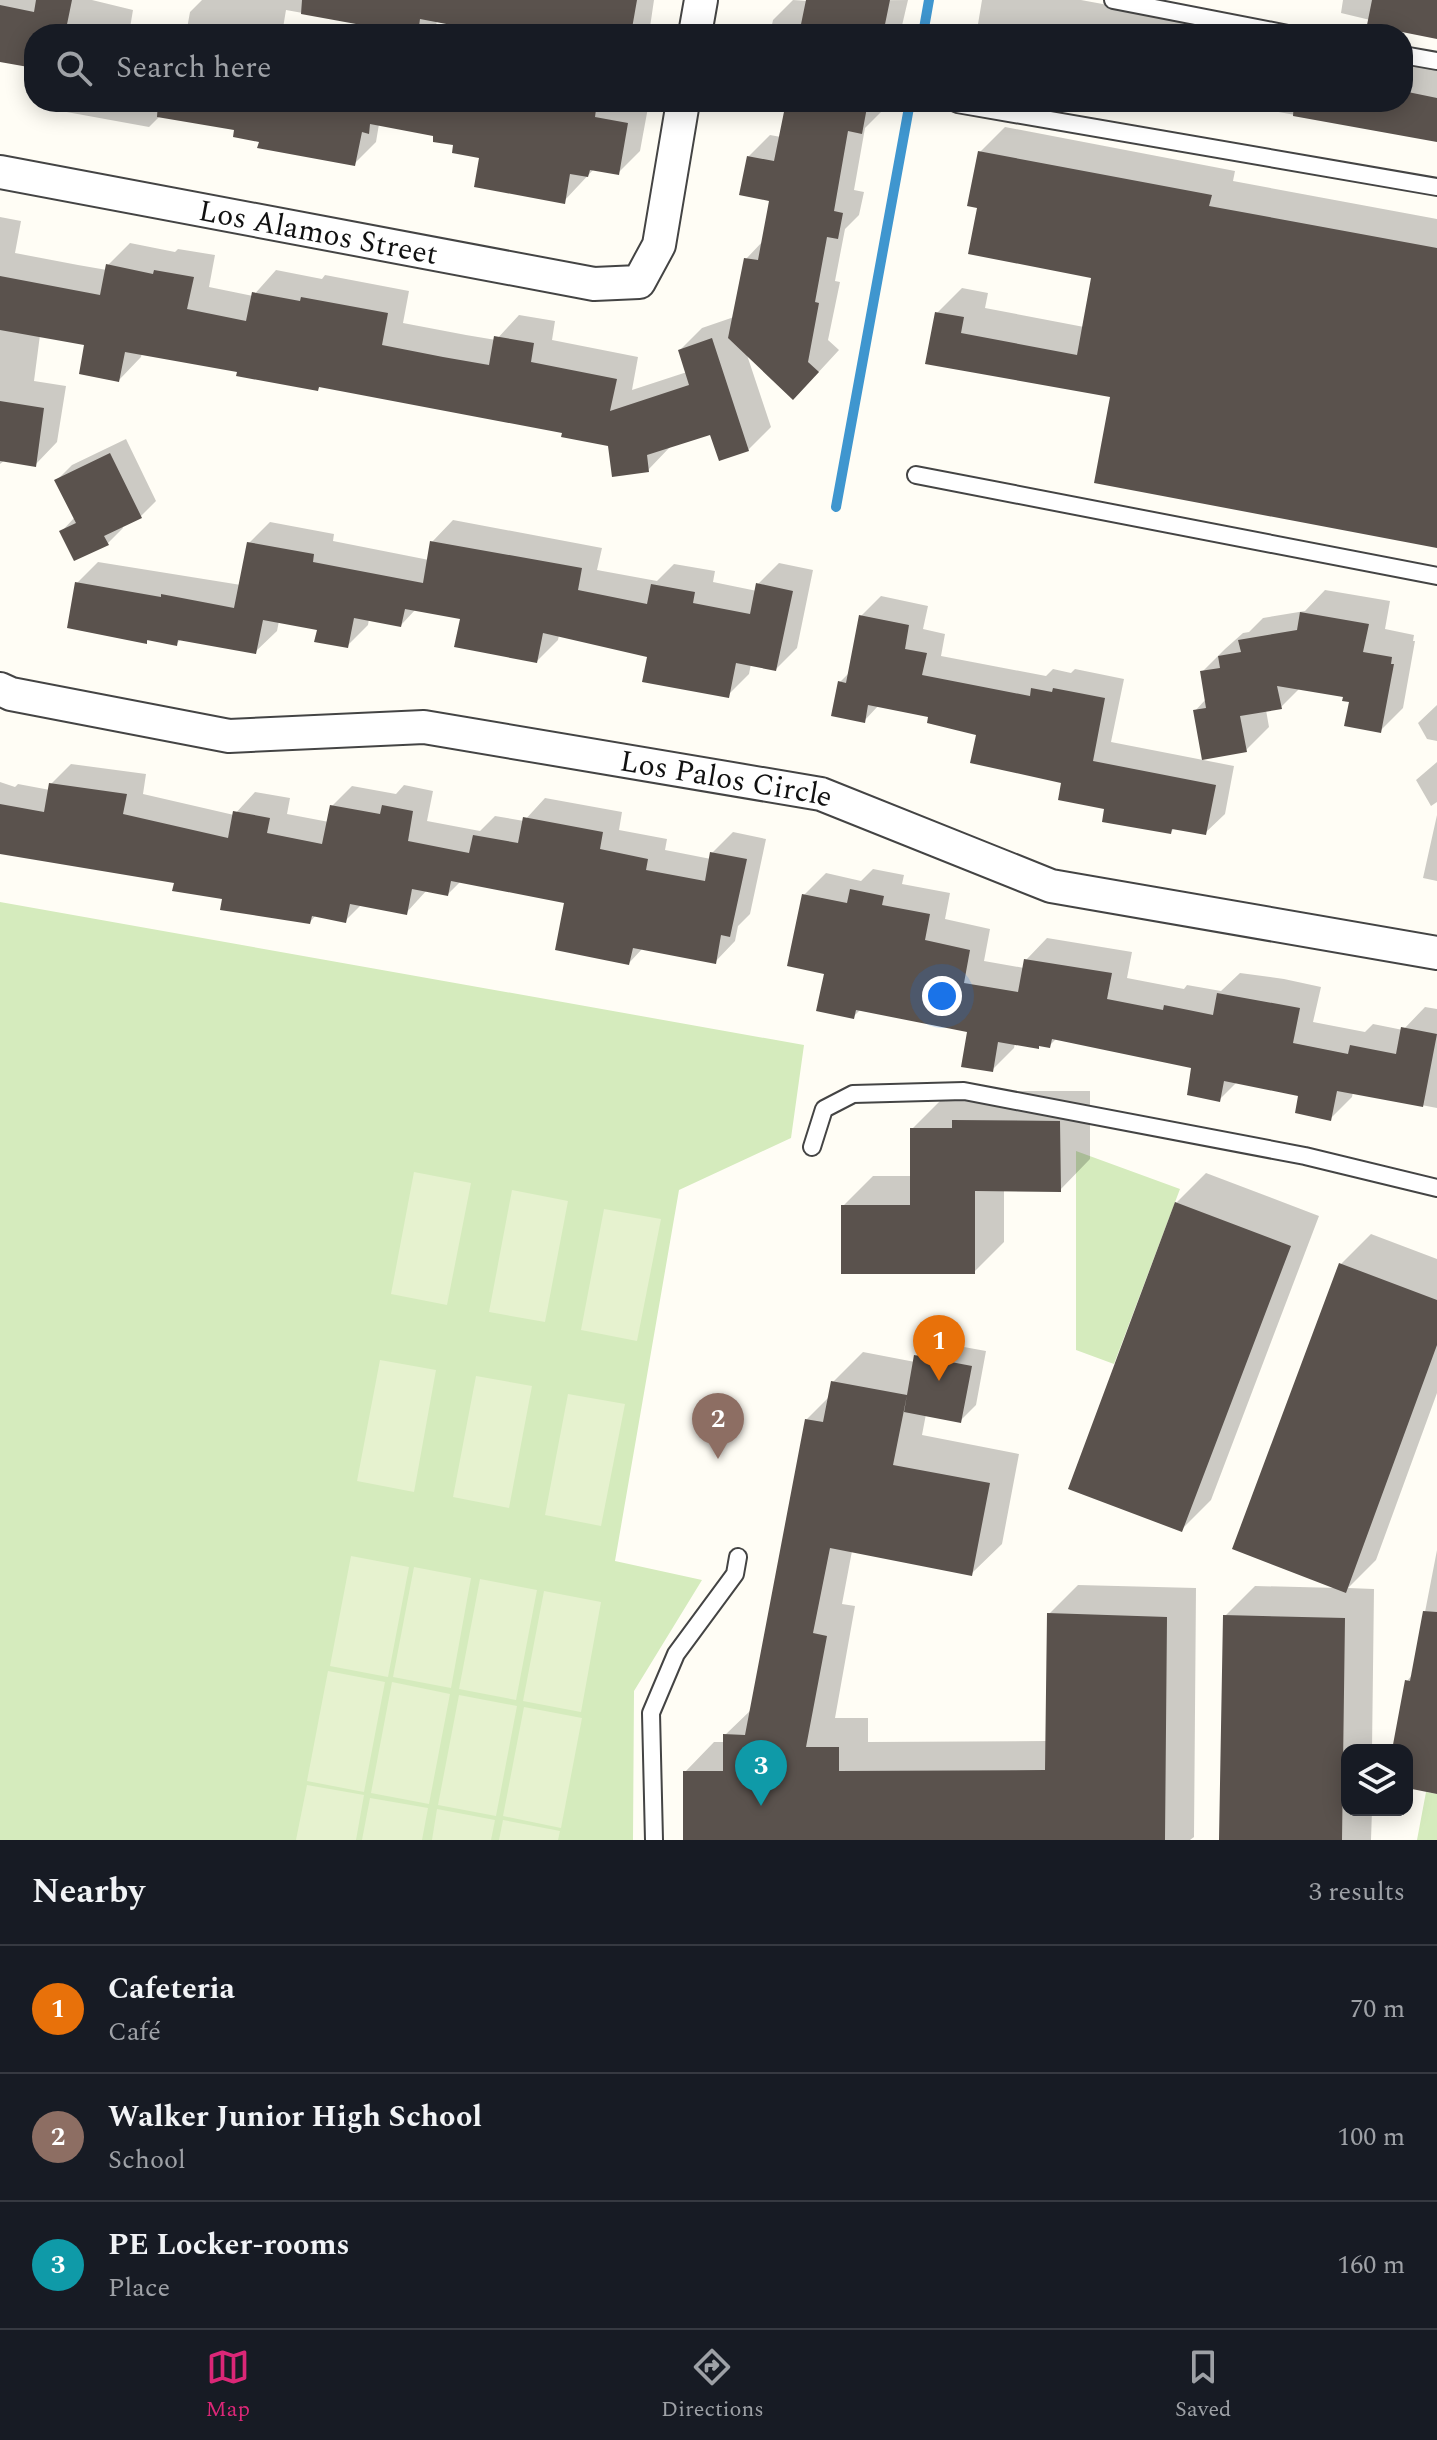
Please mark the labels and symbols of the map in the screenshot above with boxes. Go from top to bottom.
street label: Los Alamos Street [195,188,442,278]
street label: Los Palos Circle [616,738,840,821]
your location [922,976,962,1016]
pin: 1 [913,1315,965,1381]
pin: 2 [692,1393,744,1459]
pin: 3 [735,1740,787,1806]

